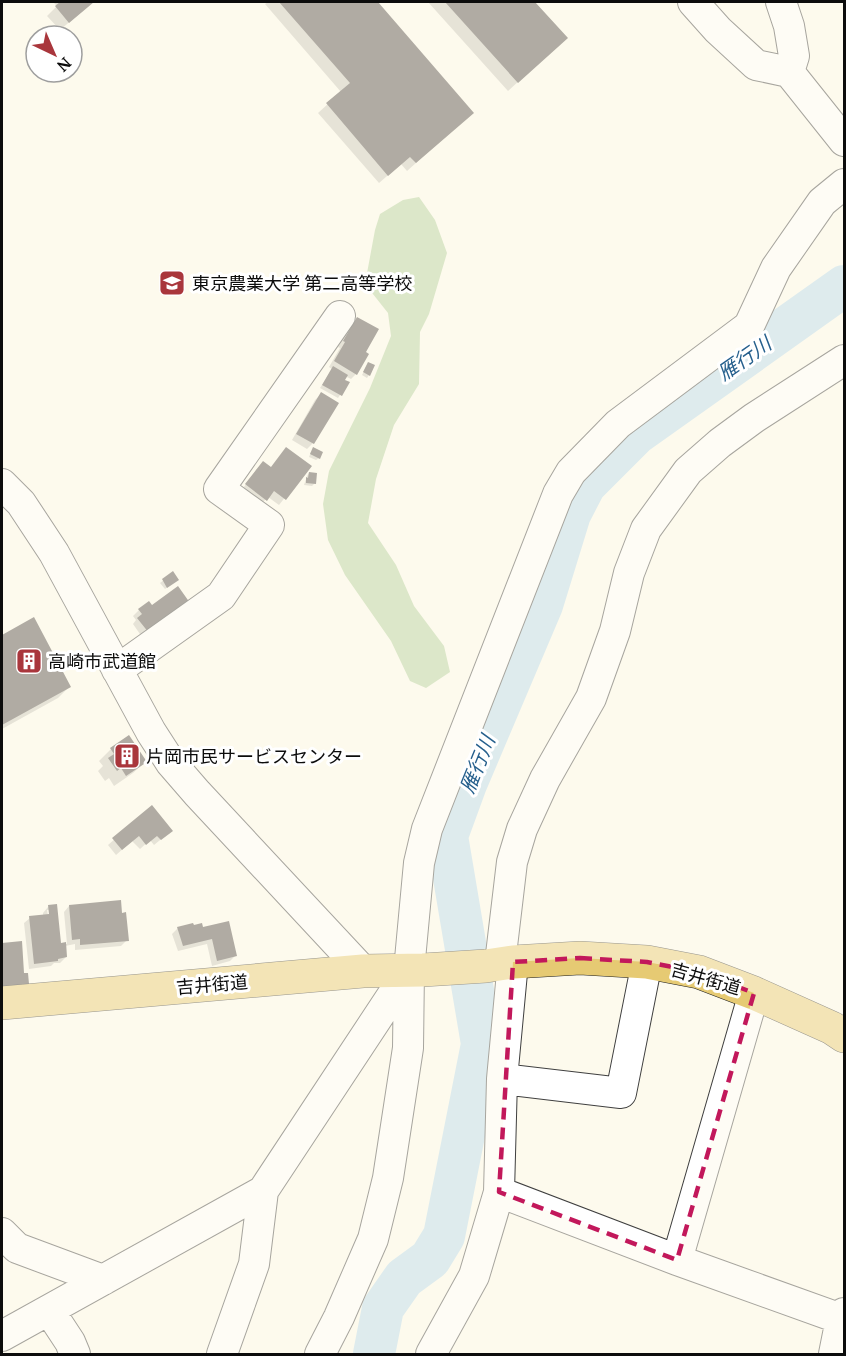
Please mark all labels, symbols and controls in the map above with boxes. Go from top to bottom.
north arrow [24,24,84,84]
text: N [52,53,76,77]
school or university icon: 東京農業大学 第二高等学校 [157,268,187,298]
place label: 東京農業大学 第二高等学校 [192,271,412,295]
water label: 雁行川 [712,329,778,386]
building icon: 高崎市武道館 [14,646,44,676]
place label: 高崎市武道館 [48,649,156,673]
water label: 雁行川 [453,729,502,797]
building icon: 片岡市民サービスセンター [112,741,142,771]
place label: 片岡市民サービスセンター [146,744,362,768]
street label: 吉井街道 [668,957,744,999]
street label: 吉井街道 [175,969,249,999]

